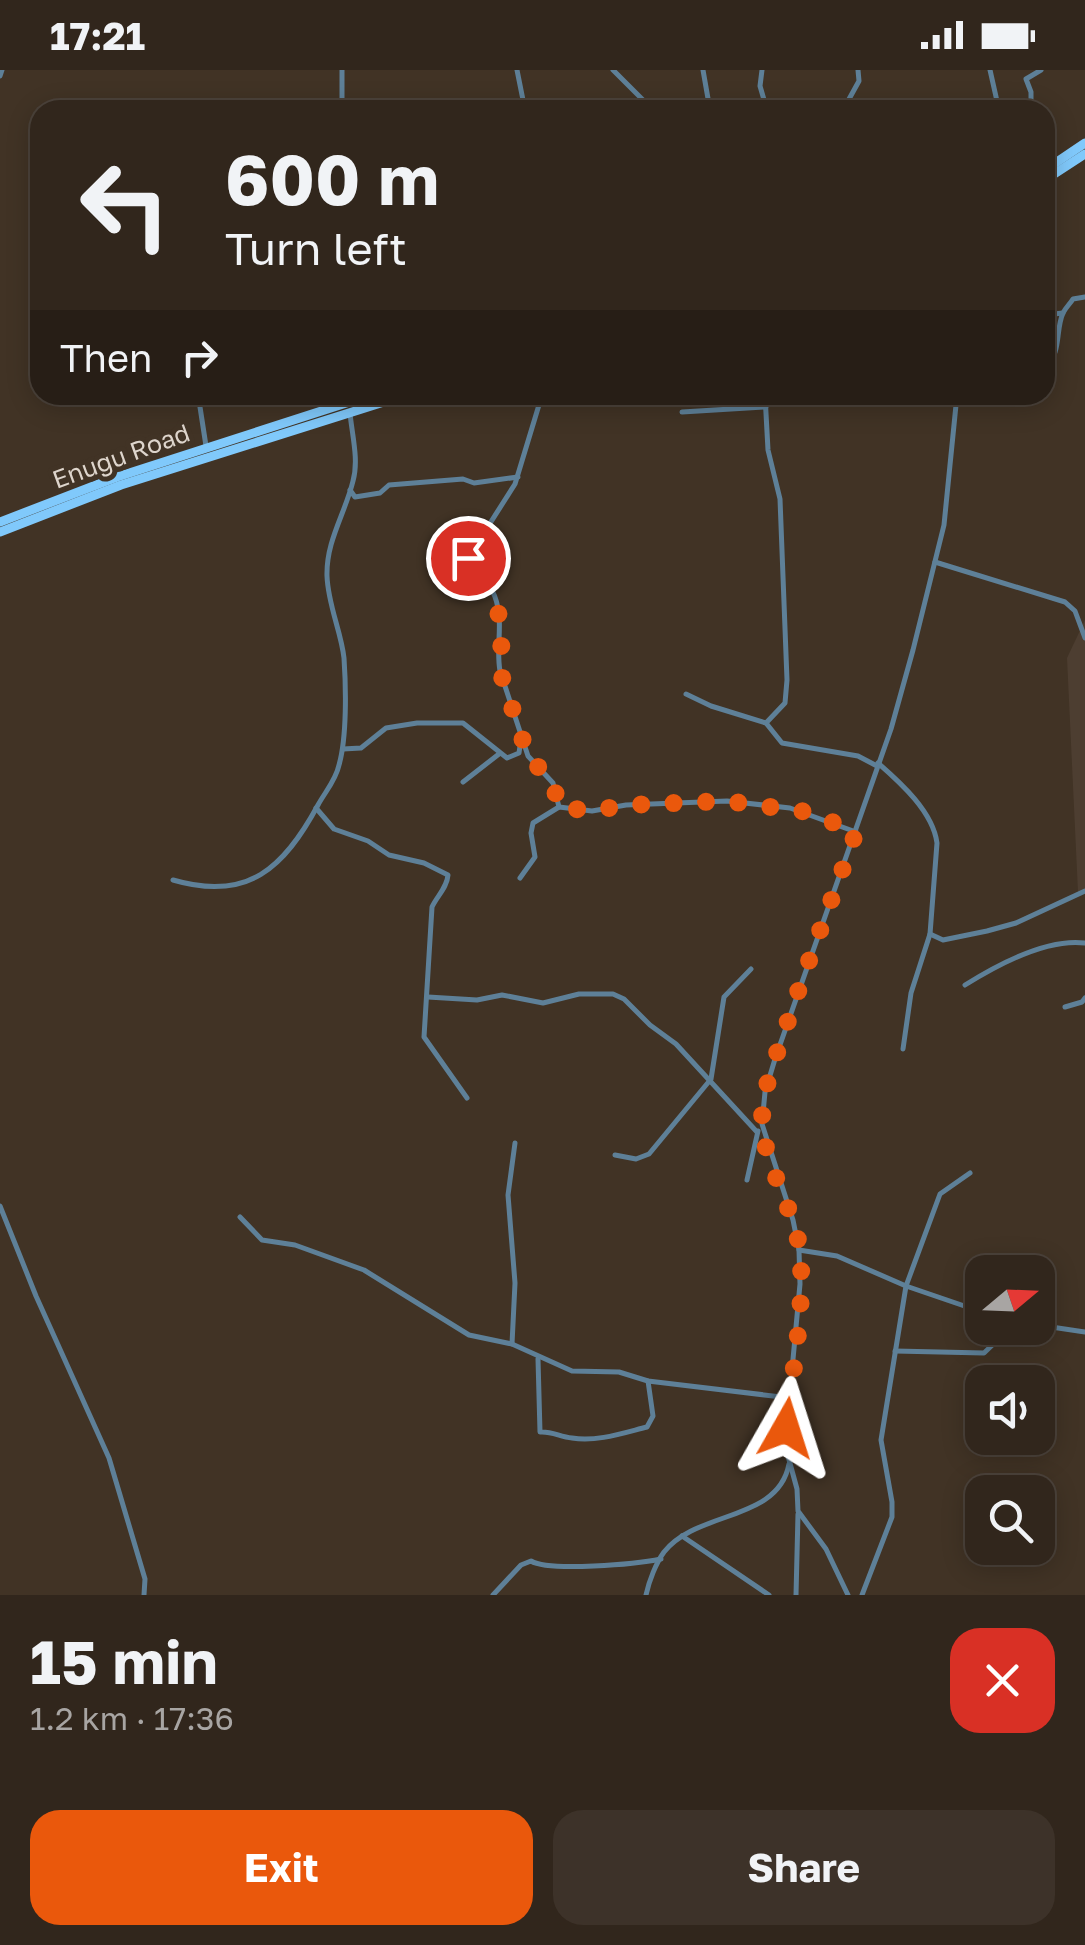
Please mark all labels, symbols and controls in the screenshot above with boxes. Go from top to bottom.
text: 17:21 [50,13,145,58]
text: 600 m [225,136,439,220]
icon: left [60,140,190,270]
text: Turn left [225,221,407,275]
icon: right [172,330,227,385]
text: Then [60,335,152,380]
street label: Enugu Road [48,416,194,495]
pin [426,516,511,601]
icon: arrive [441,531,496,586]
north arrow [965,1255,1055,1345]
map controls [965,1255,1055,1565]
button: sound [965,1365,1055,1455]
position arrow [734,1376,838,1480]
button: search [965,1475,1055,1565]
text: 15 min [30,1625,218,1697]
button: close [950,1628,1055,1733]
text: 1.2 km · 17:36 [30,1699,234,1737]
button: Exit [30,1810,533,1925]
button: Share [553,1810,1055,1925]

